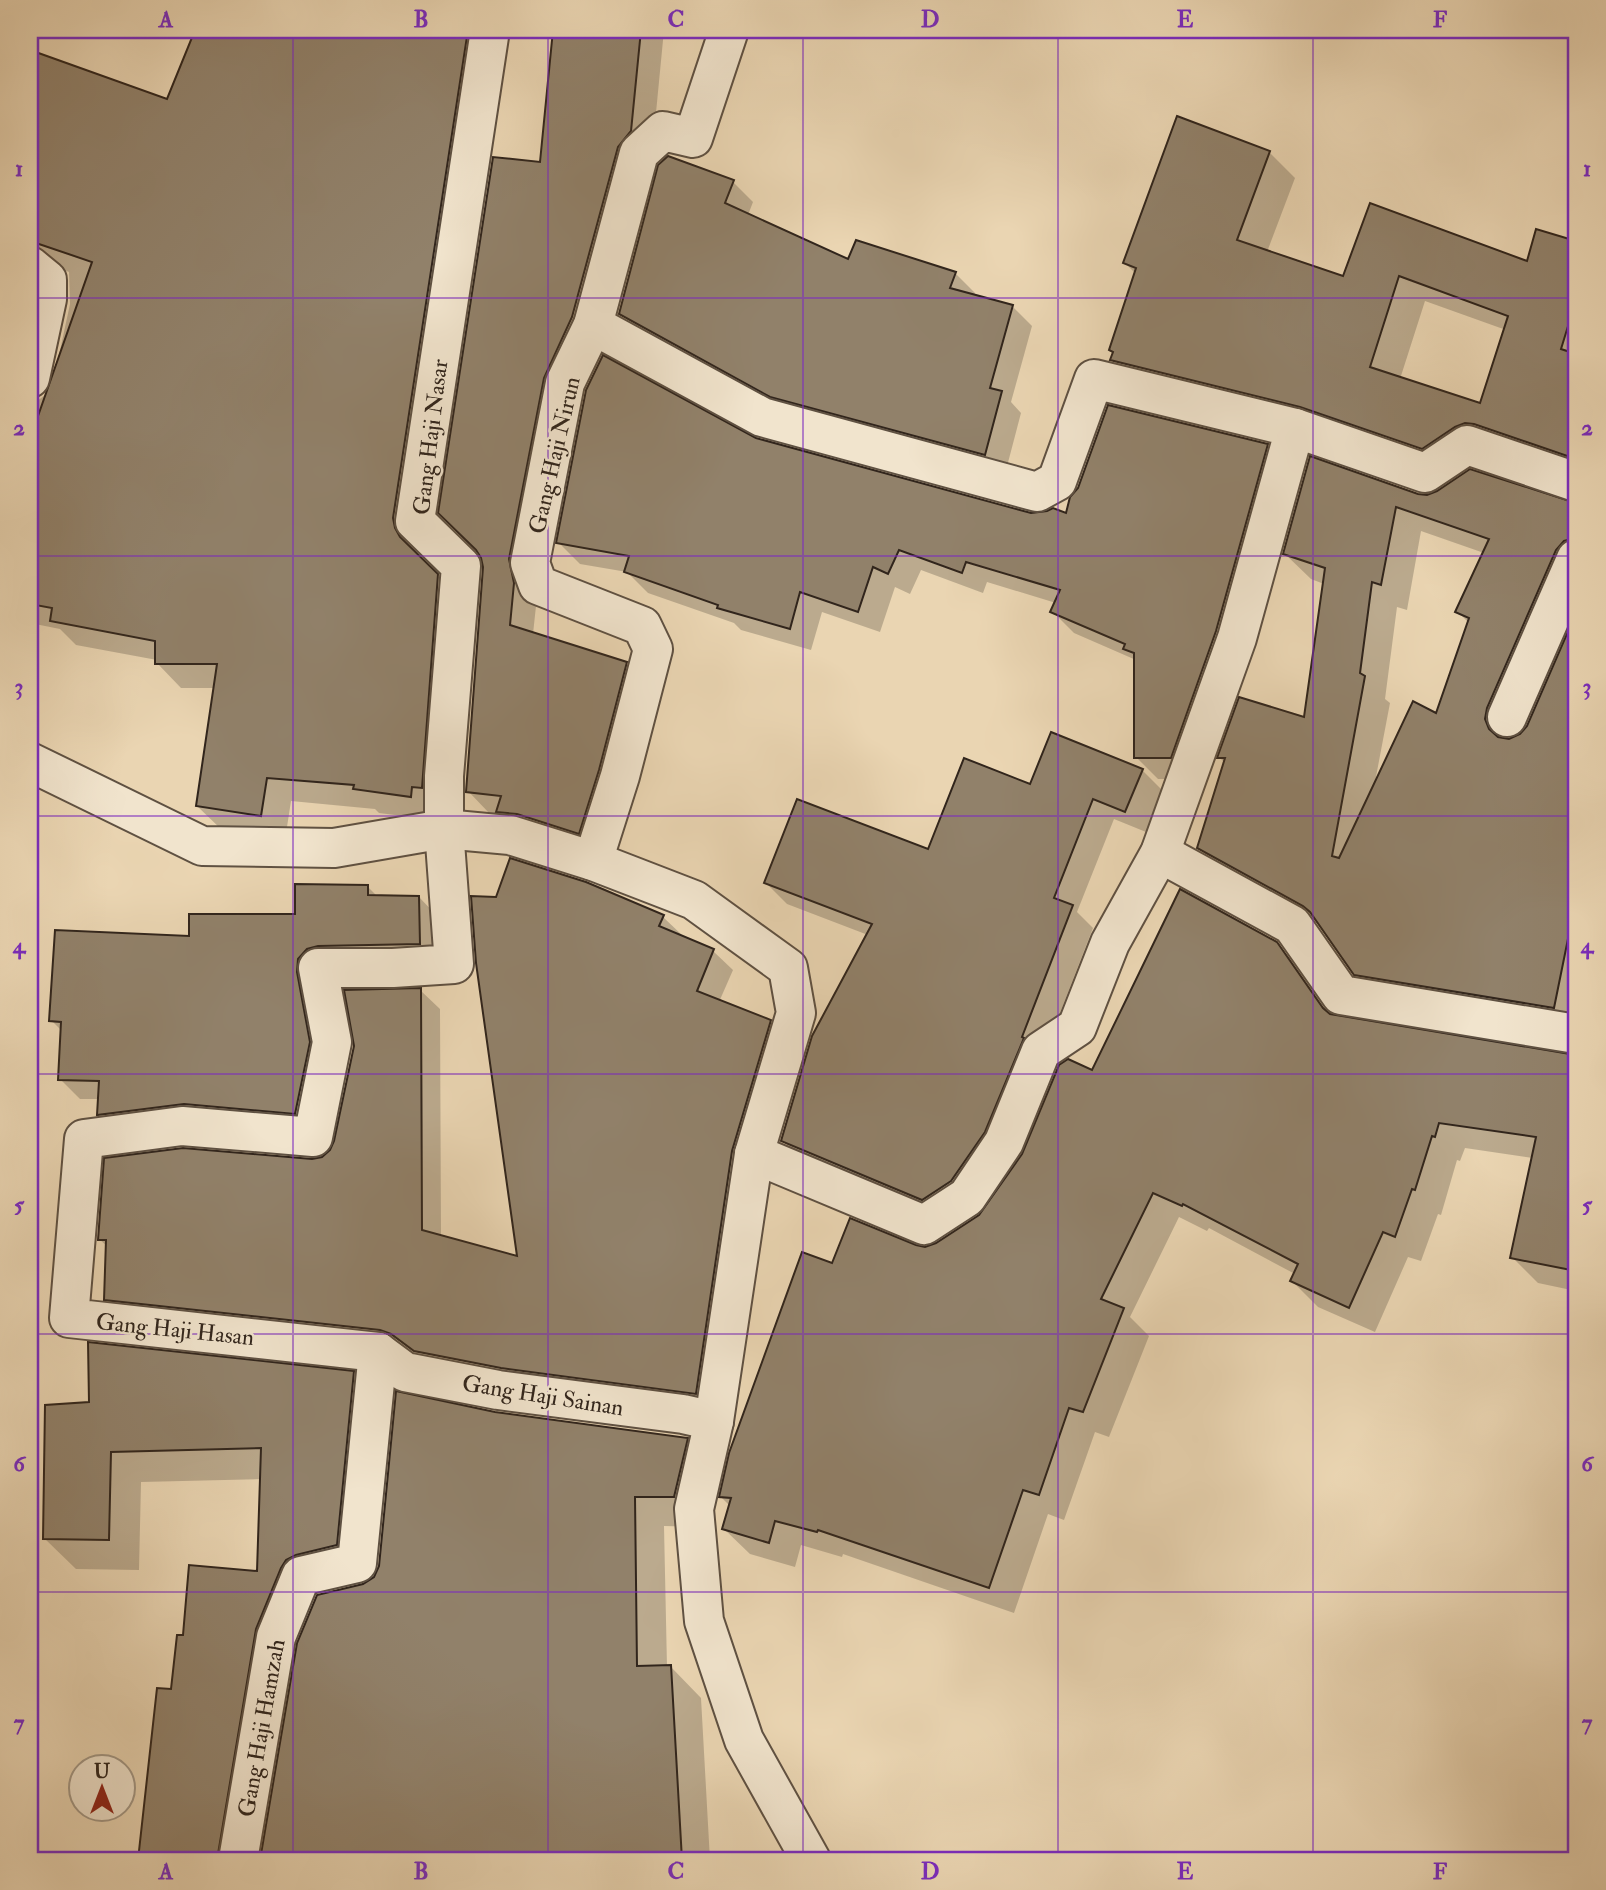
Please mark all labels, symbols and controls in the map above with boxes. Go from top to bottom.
text: A [158,5,174,34]
text: B [413,5,429,34]
text: C [668,5,684,34]
text: D [921,5,939,34]
text: E [1177,5,1194,34]
text: F [1433,5,1448,34]
text: 1 [15,154,23,183]
text: 1 [1583,154,1591,183]
street label: Gang Haji Nasar [407,357,454,517]
street label: Gang Haji Nirun [522,374,587,536]
text: 2 [13,413,25,442]
text: 2 [1581,413,1593,442]
text: 3 [15,672,23,701]
text: 3 [1583,672,1591,701]
text: 4 [12,931,27,960]
text: 4 [1580,931,1595,960]
text: 5 [14,1190,25,1219]
text: 5 [1582,1190,1593,1219]
street label: Gang Haji Hasan [94,1307,256,1352]
street label: Gang Haji Sainan [460,1368,626,1423]
text: 6 [13,1449,27,1478]
text: 6 [1581,1449,1595,1478]
street label: Gang Haji Hamzah [232,1637,291,1819]
text: 7 [14,1708,25,1737]
text: 7 [1582,1708,1593,1737]
north arrow [66,1754,136,1824]
text: U [94,1760,110,1784]
text: A [158,1857,174,1886]
text: B [413,1857,429,1886]
text: C [668,1857,684,1886]
text: D [921,1857,939,1886]
text: E [1177,1857,1194,1886]
text: F [1433,1857,1448,1886]

